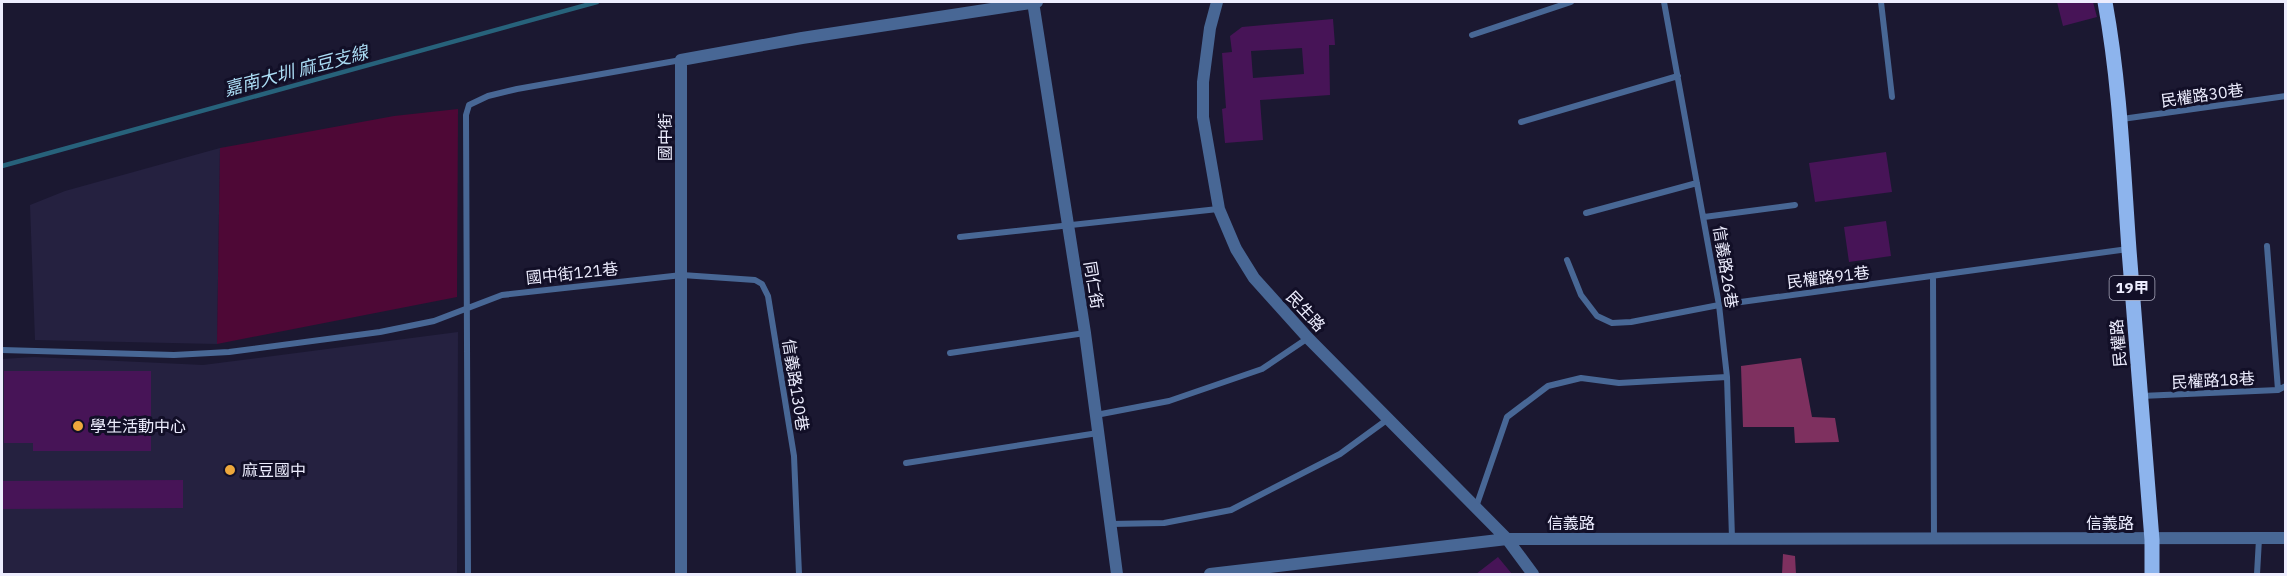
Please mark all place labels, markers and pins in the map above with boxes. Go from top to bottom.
place label: 學生活動中心 [90,416,186,436]
marker: 學生活動中心 [71,419,85,433]
place label: 麻豆國中 [242,460,306,480]
marker: 麻豆國中 [223,463,237,477]

